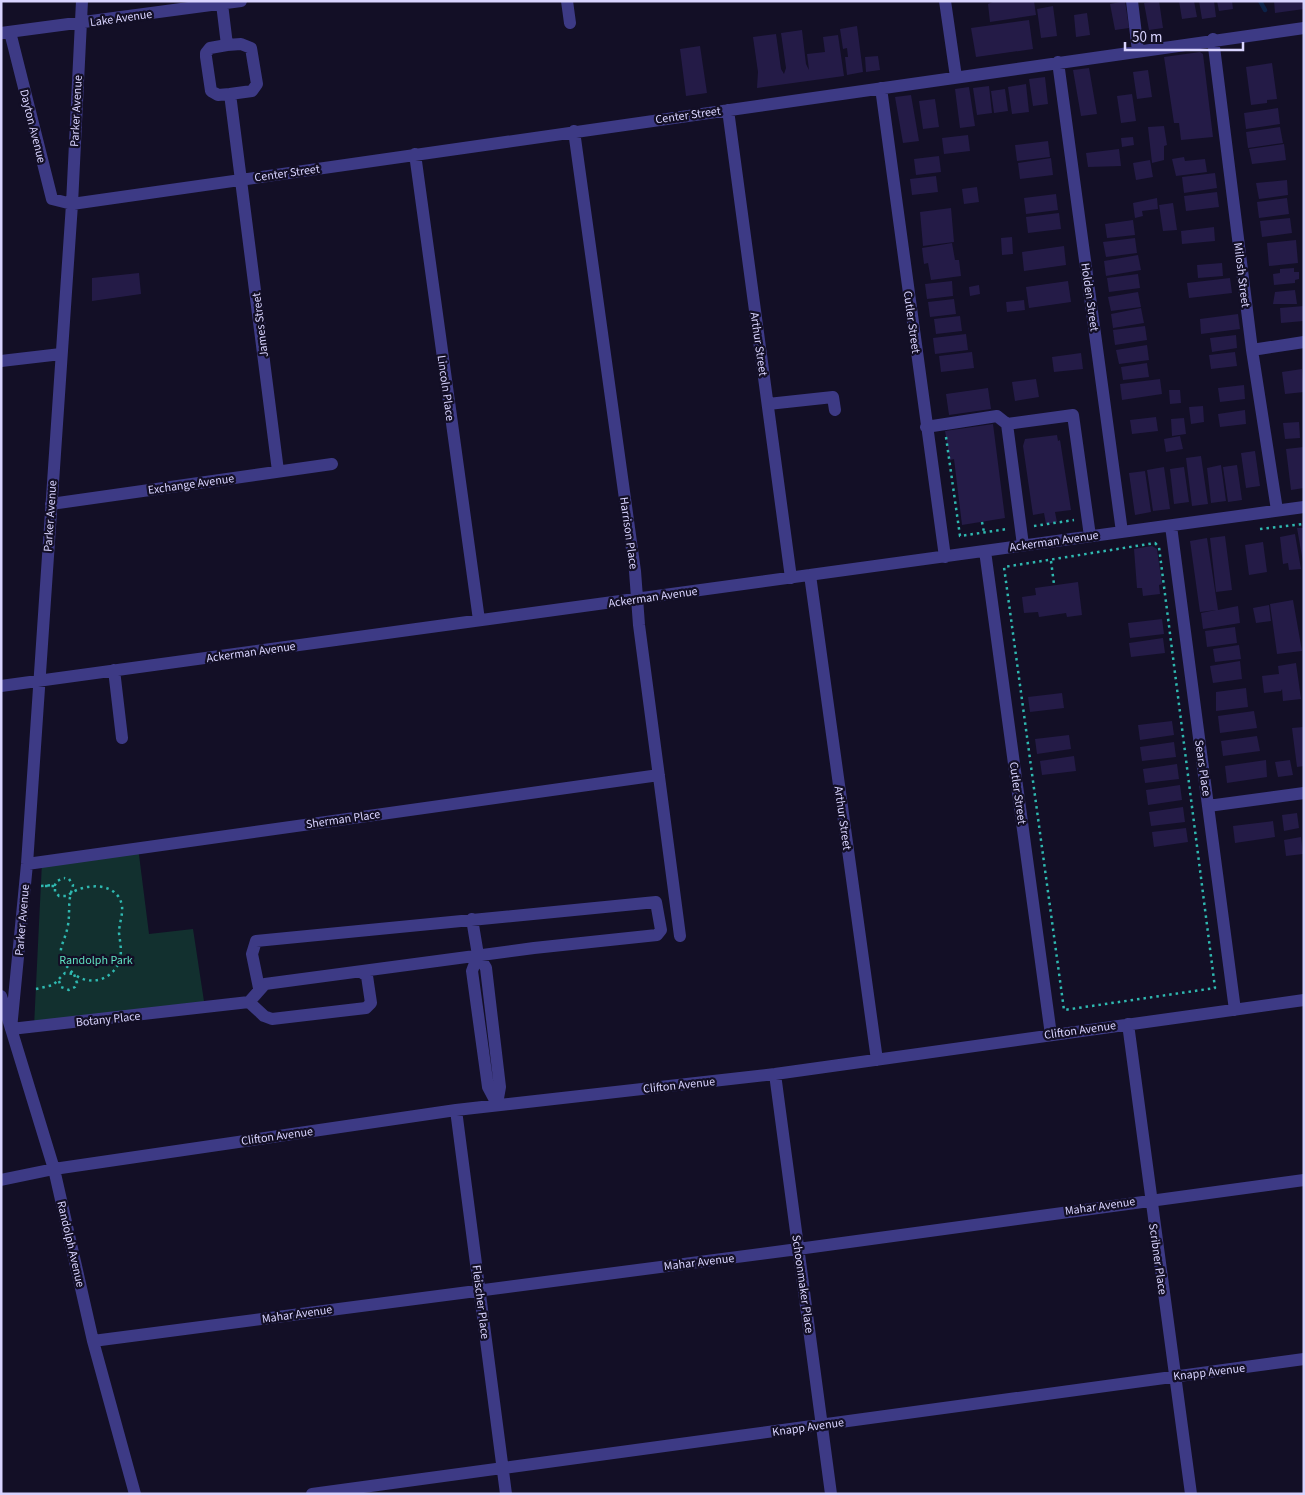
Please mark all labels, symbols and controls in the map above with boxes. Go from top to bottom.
street label: Lake Avenue [89,6,153,31]
scale bar [1125,20,1242,52]
text: 50 m [1132,27,1162,48]
street label: Parker Avenue [66,75,87,147]
street label: Dayton Avenue [15,87,50,165]
street label: Center Street [654,102,722,128]
street label: Center Street [253,160,321,186]
street label: Milosh Street [1229,242,1254,308]
street label: Holden Street [1076,262,1103,332]
street label: Cutler Street [899,290,924,354]
street label: James Street [248,292,273,358]
street label: Arthur Street [746,311,771,377]
street label: Lincoln Place [432,354,459,422]
street label: Exchange Avenue [147,470,235,499]
street label: Parker Avenue [40,480,61,552]
street label: Harrison Place [615,496,642,570]
street label: Ackerman Avenue [1008,527,1100,556]
street label: Ackerman Avenue [607,583,699,612]
street label: Ackerman Avenue [205,638,297,667]
street label: Sears Place [1190,739,1215,797]
street label: Cutler Street [1005,761,1030,825]
street label: Arthur Street [830,785,855,851]
street label: Sherman Place [305,806,381,833]
street label: Parker Avenue [11,884,34,957]
park label: Randolph Park [59,952,133,969]
street label: Botany Place [75,1008,141,1031]
street label: Clifton Avenue [1043,1017,1117,1044]
street label: Clifton Avenue [642,1073,716,1098]
street label: Clifton Avenue [240,1123,314,1150]
street label: Mahar Avenue [1064,1193,1136,1220]
street label: Randolph Avenue [52,1199,89,1289]
street label: Scribner Place [1144,1222,1171,1296]
street label: Schoonmaker Place [787,1234,818,1334]
street label: Mahar Avenue [663,1250,735,1275]
street label: Fleischer Place [468,1264,493,1340]
street label: Mahar Avenue [261,1301,333,1328]
street label: Knapp Avenue [1172,1360,1246,1385]
street label: Knapp Avenue [771,1414,845,1441]

